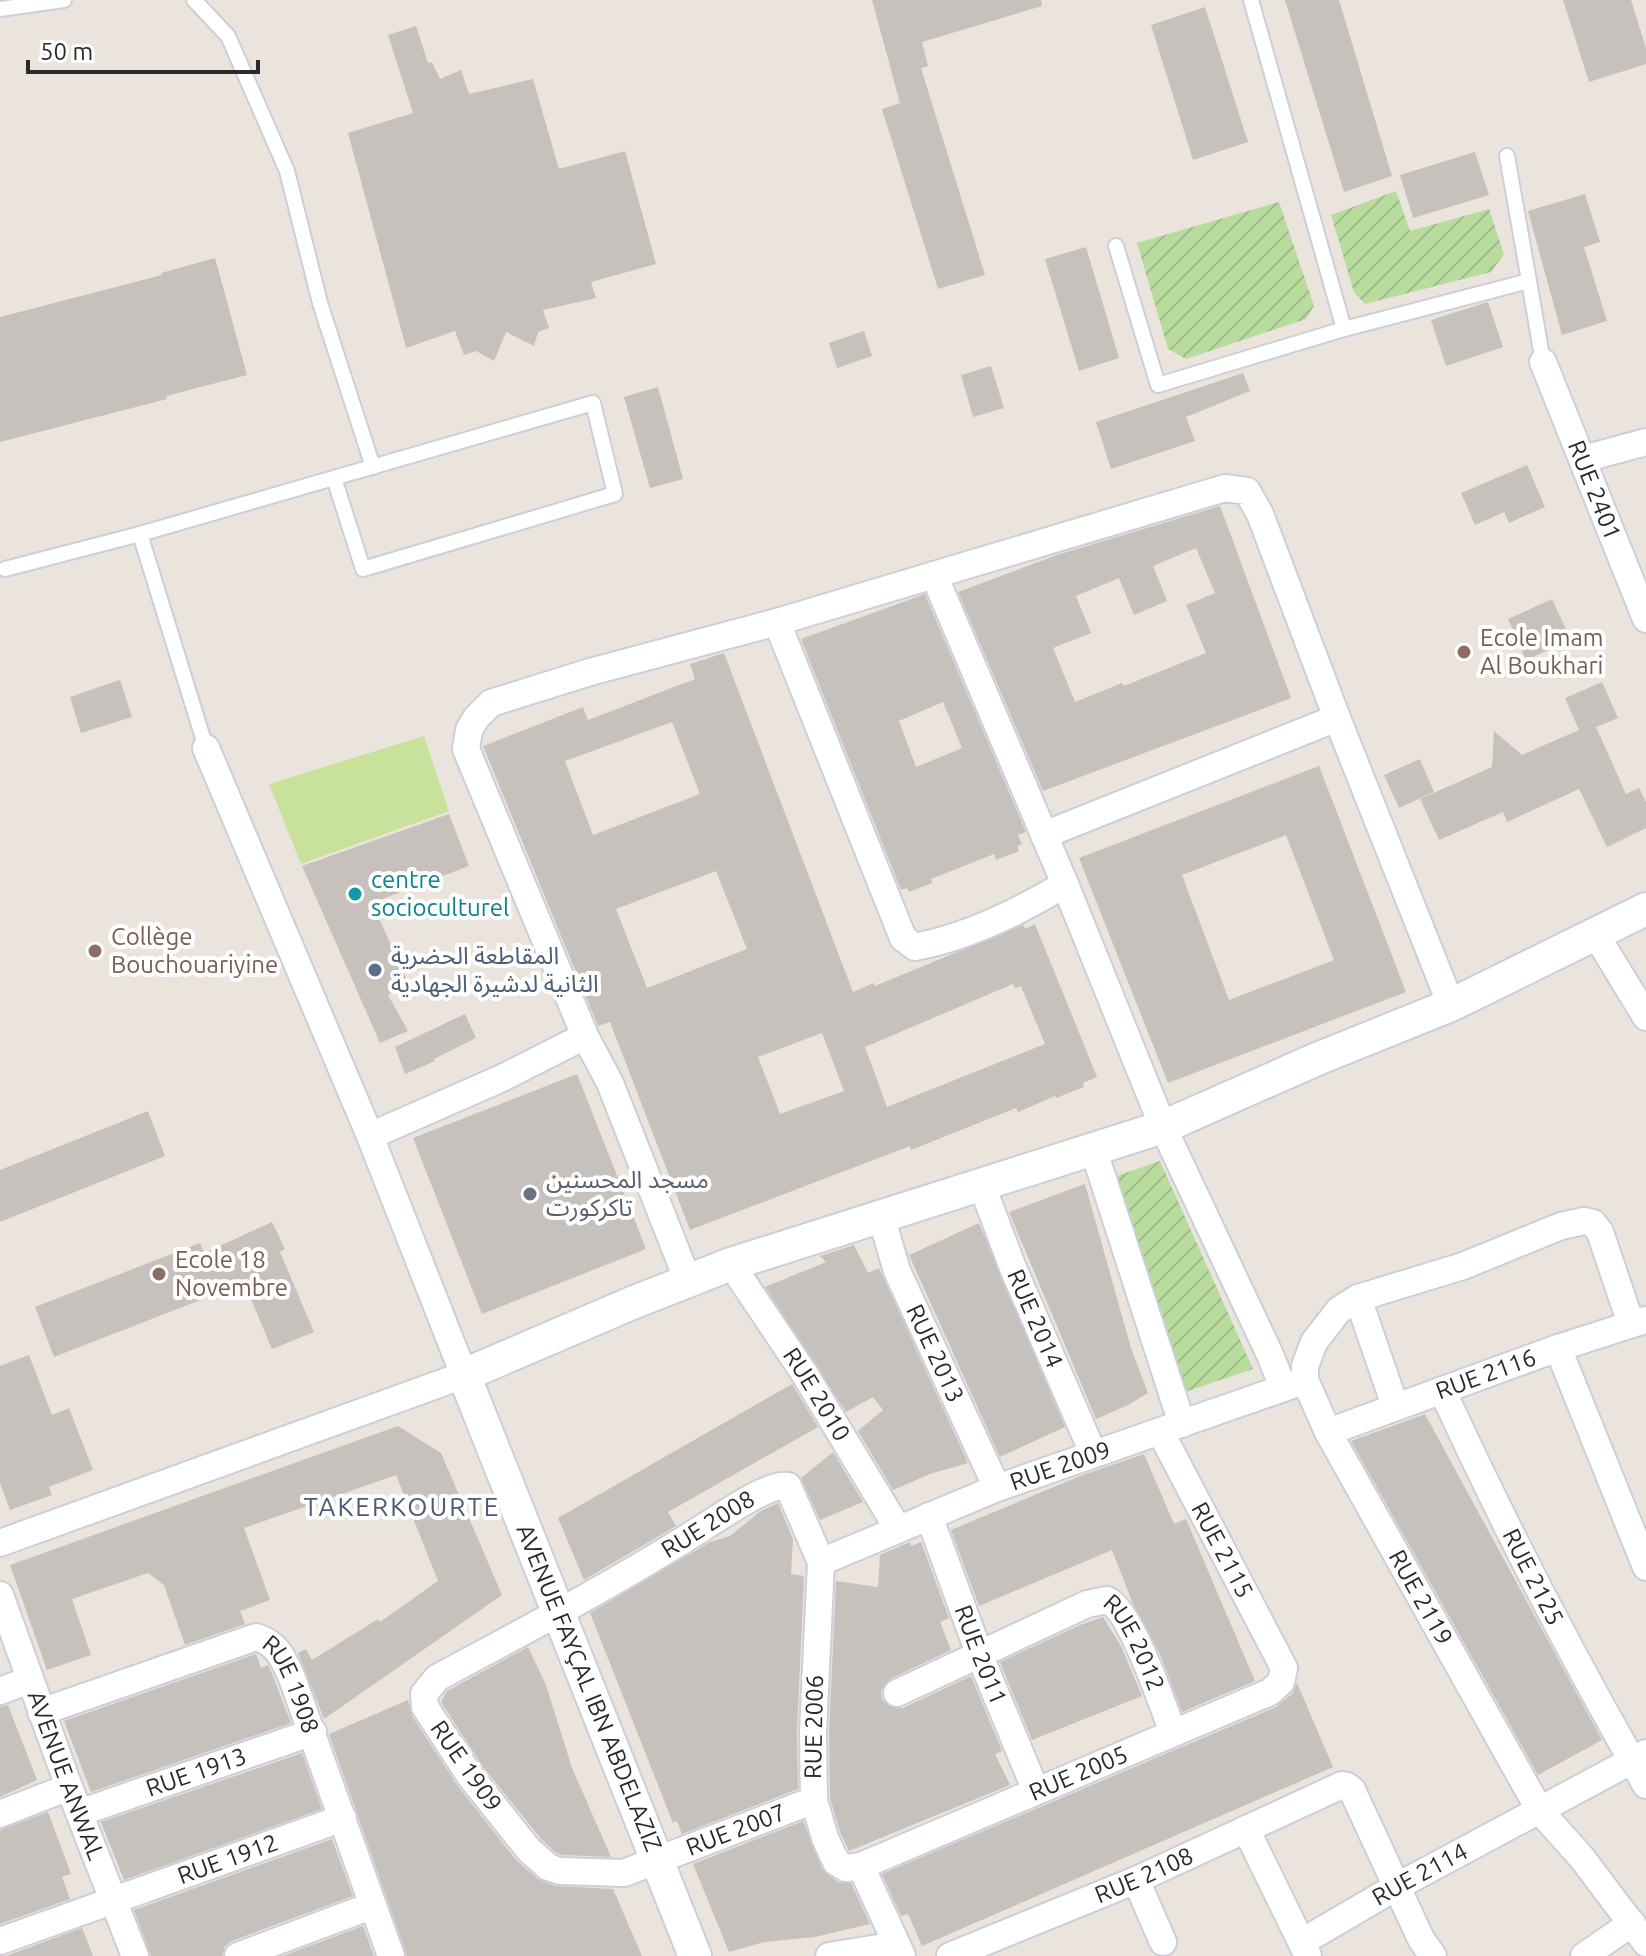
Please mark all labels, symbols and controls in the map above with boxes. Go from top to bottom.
scale bar [28,24,258,74]
text: 50 m [40,38,93,65]
street label: RUE 2401 [1563,436,1627,543]
place label: Ecole Imam Al Boukhari [1480,624,1604,679]
marker: Ecole Imam Al Boukhari [1455,643,1473,661]
place label: centre socioculturel [371,866,509,921]
marker: centre socioculturel [346,885,364,903]
place label: Collège Bouchouariyine [111,923,278,978]
marker: Collège Bouchouariyine [86,942,104,960]
place label: المقاطعة الحضرية الثانية لدشيرة الجهادية [391,942,599,998]
marker: المقاطعة الحضرية الثانية لدشيرة الجهادية [366,961,384,979]
place label: مسجد المحسنين تاكركورت [546,1166,709,1222]
marker: مسجد المحسنين تاكركورت [521,1185,539,1203]
place label: Ecole 18 Novembre [175,1246,288,1301]
marker: Ecole 18 Novembre [150,1265,168,1283]
street label: RUE 2014 [1002,1265,1068,1372]
street label: RUE 2013 [901,1300,970,1406]
street label: RUE 2010 [778,1342,856,1446]
street label: RUE 2116 [1432,1343,1539,1405]
street label: RUE 2009 [1006,1435,1114,1495]
street label: RUE 2008 [656,1485,759,1563]
district label: TAKERKOURTE [304,1492,500,1521]
street label: RUE 2115 [1186,1497,1259,1602]
street label: AVENUE FAYÇAL IBN ABDELAZIZ [511,1520,668,1855]
street label: RUE 2125 [1498,1524,1569,1629]
street label: RUE 2119 [1384,1545,1458,1649]
street label: RUE 2012 [1098,1588,1170,1694]
street label: RUE 2011 [950,1601,1013,1708]
street label: RUE 1908 [258,1629,325,1737]
street label: RUE 2006 [799,1675,828,1779]
street label: AVENUE ANWAL [23,1687,110,1863]
street label: RUE 1909 [425,1715,507,1816]
street label: RUE 2005 [1025,1740,1132,1806]
street label: RUE 1913 [142,1742,250,1802]
street label: RUE 2007 [682,1798,789,1861]
street label: RUE 1912 [174,1828,281,1889]
street label: RUE 2114 [1367,1837,1472,1911]
street label: RUE 2108 [1091,1842,1197,1908]

